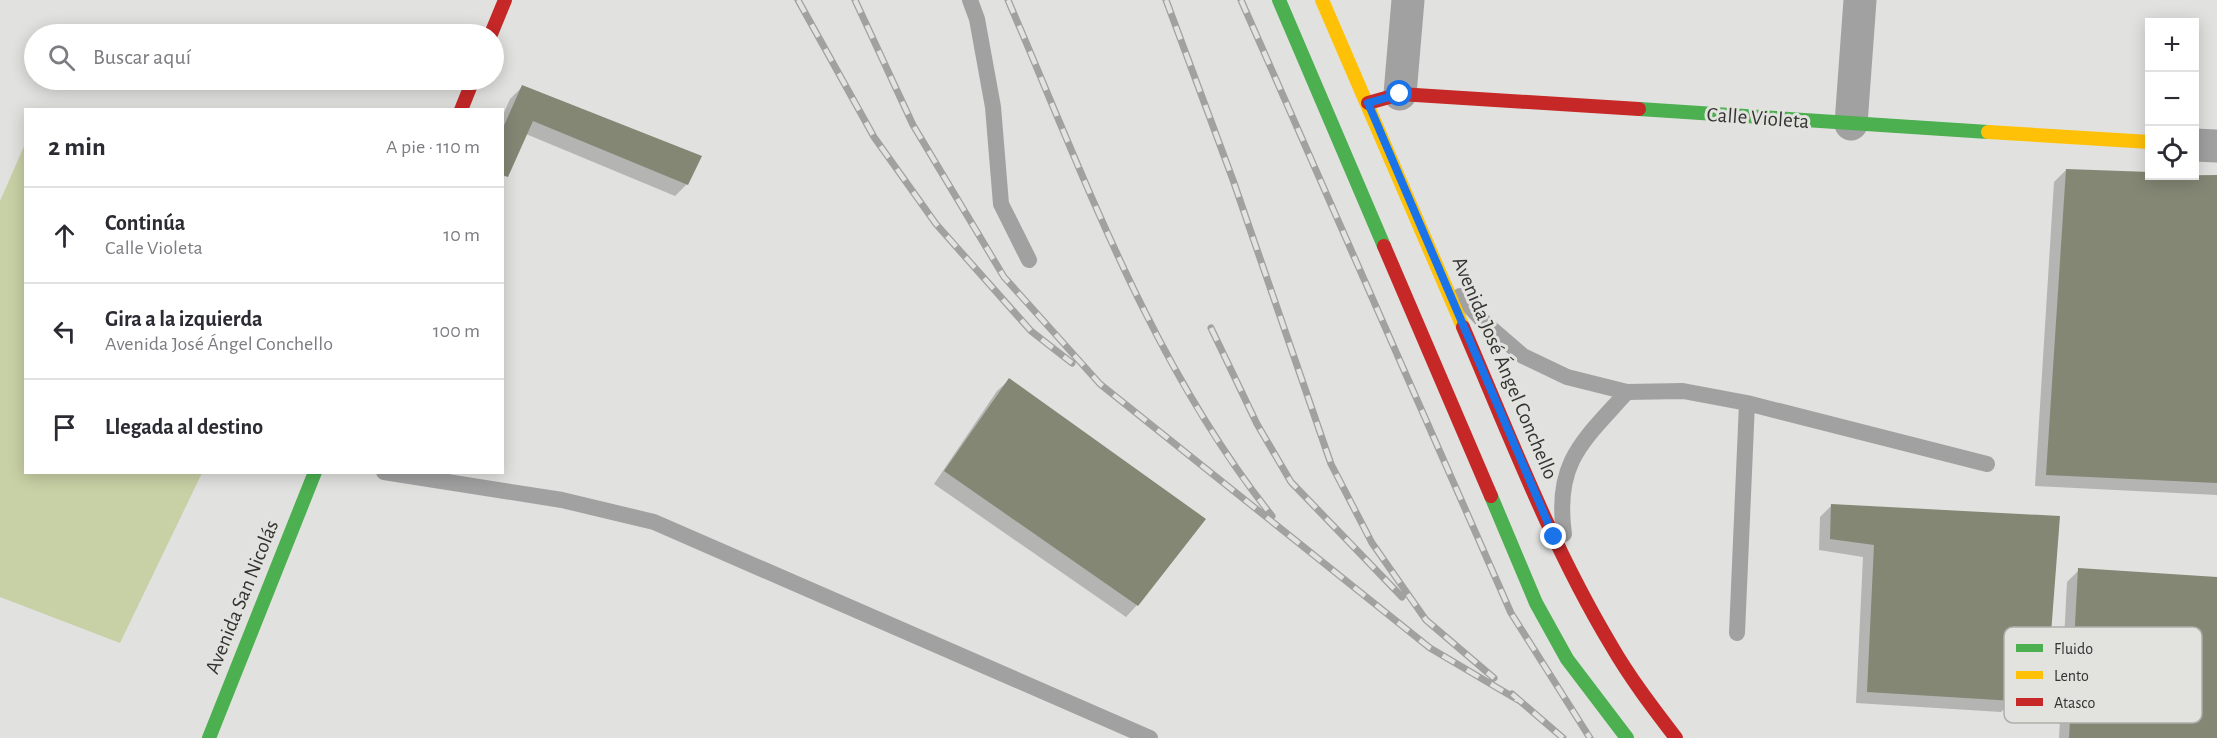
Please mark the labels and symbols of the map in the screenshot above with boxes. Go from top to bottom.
route start [1386,80,1412,106]
street label: Calle Violeta [1706,104,1810,132]
street label: Avenida José Ángel Conchello [1449,253,1563,482]
street label: Avenida San Nicolás [202,517,282,677]
route end [1540,523,1566,549]
legend [2004,627,2202,723]
text: Fluido [2054,641,2093,657]
text: Lento [2054,668,2089,684]
text: Atasco [2054,695,2096,711]

